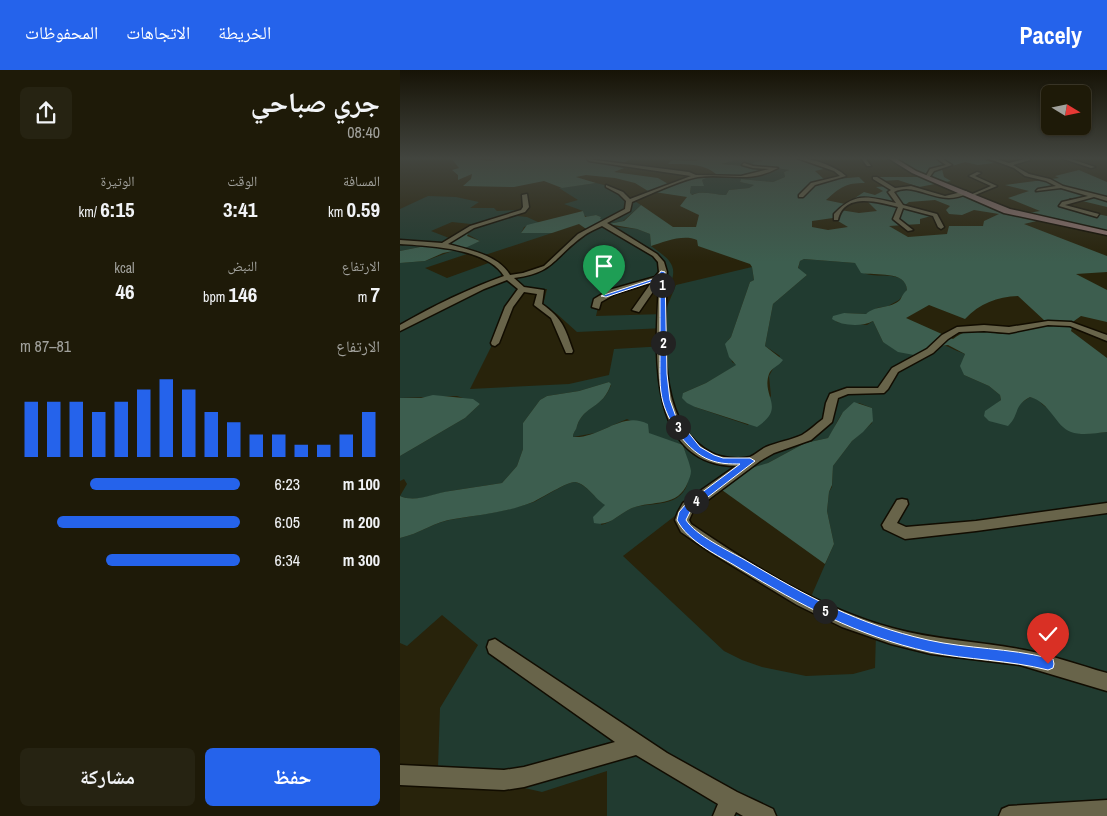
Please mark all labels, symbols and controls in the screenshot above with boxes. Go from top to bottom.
text: Pacely [1020,19,1082,51]
text: المحفوظات [25,20,98,45]
text: الاتجاهات [126,20,190,45]
text: الخريطة [218,20,271,45]
text: جري صباحي [251,83,380,121]
north arrow [1041,85,1091,135]
map controls [1041,85,1091,135]
button: share [20,87,72,139]
text: 08:40 [347,121,380,143]
text: الوتيرة [101,172,135,190]
text: الوقت [227,172,257,190]
text: المسافة [343,172,380,190]
text: 6:15 [100,195,135,224]
text: 3:41 [223,195,257,224]
text: 0.59 [346,195,380,224]
text: /km [79,203,100,221]
text: km [328,203,346,221]
pin [583,245,625,296]
icon: arrive [590,252,618,280]
text: النبض [227,257,257,275]
text: الارتفاع [342,257,380,275]
text: kcal [114,259,135,277]
pin: 1 [650,272,674,298]
text: 1 [659,276,666,294]
text: 46 [116,277,135,306]
text: 146 [229,280,257,309]
text: 7 [370,280,380,309]
text: bpm [203,288,229,306]
text: m [358,288,370,306]
pin: 2 [650,330,676,356]
text: 2 [660,334,667,352]
text: 81–87 m [20,335,71,357]
text: الارتفاع [336,335,380,357]
pin: 3 [666,414,690,440]
text: 3 [675,418,682,436]
text: 6:23 [274,473,300,495]
text: 100 m [343,473,380,495]
pin: 4 [684,488,708,514]
text: 4 [693,492,700,510]
text: 6:05 [274,511,300,533]
text: 200 m [343,511,380,533]
text: 6:34 [274,549,300,571]
text: 300 m [343,549,380,571]
pin: 5 [812,598,838,624]
text: 5 [822,602,829,620]
pin [1027,613,1069,664]
icon: check [1034,620,1062,648]
button: مشاركة [20,748,195,806]
button: حفظ [205,748,380,806]

